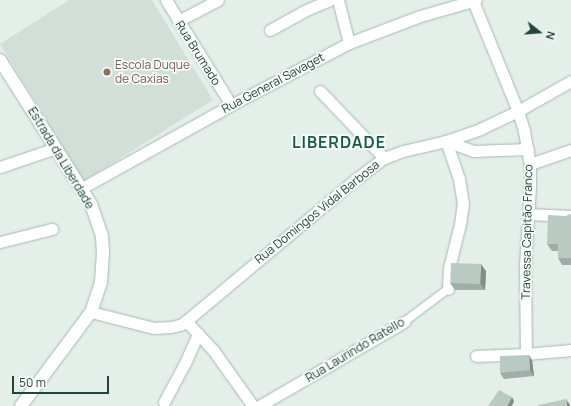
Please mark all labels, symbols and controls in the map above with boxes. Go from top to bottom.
north arrow [519,12,559,52]
street label: Rua Brumado [172,18,224,88]
text: N [543,30,559,42]
street label: Rua General Savaget [219,50,327,116]
place label: Escola Duque de Caxias [115,58,190,86]
marker: Escola Duque de Caxias [102,67,112,77]
street label: Estrada da Liberdade [25,104,97,212]
district label: LIBERDADE [292,132,386,152]
street label: Rua Domingos Vidal Barbosa [252,157,382,267]
street label: Travessa Capitão Franco [519,164,535,300]
street label: Rua Laurindo Ratello [303,315,407,385]
scale bar [14,368,111,394]
text: 50 m [19,374,46,391]

